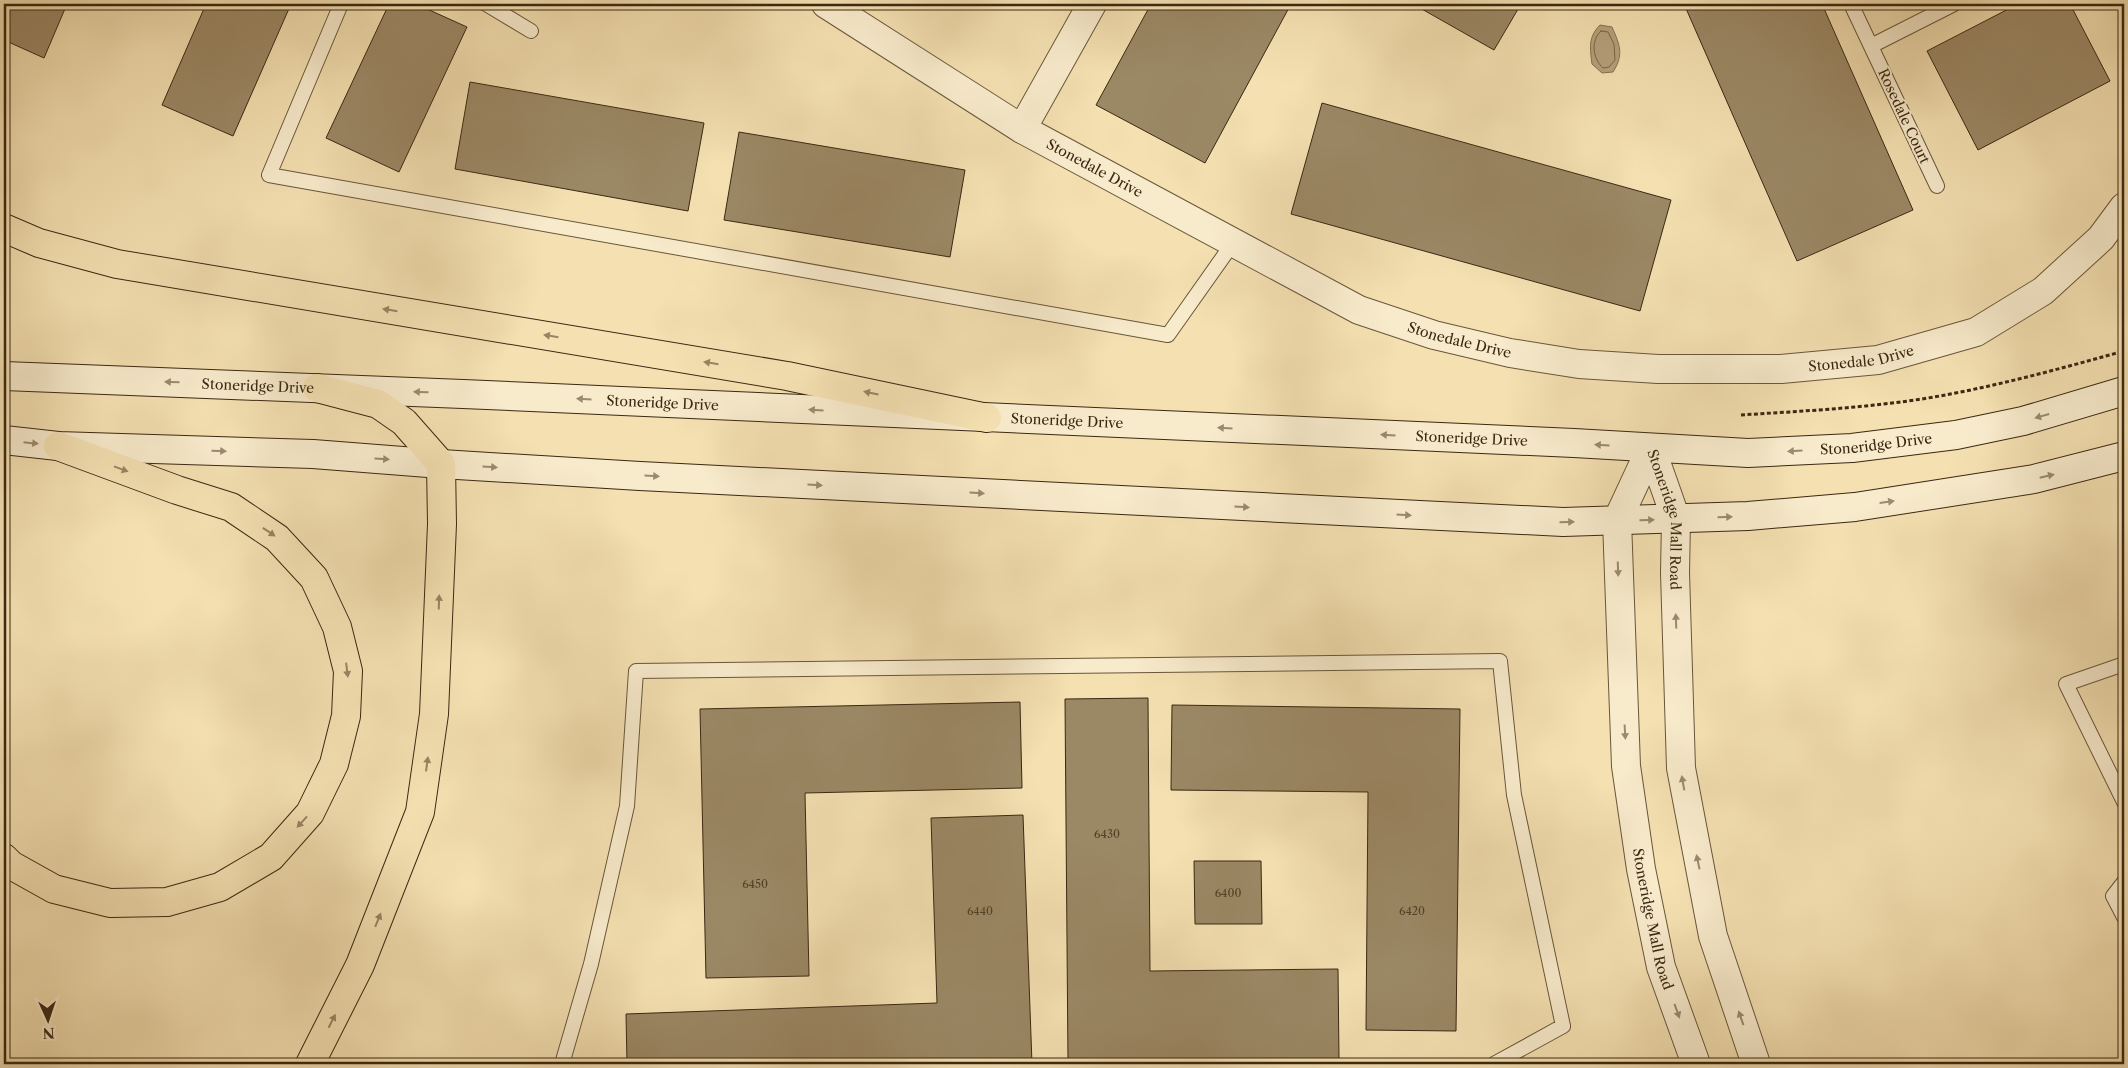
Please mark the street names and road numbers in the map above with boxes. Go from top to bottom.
street label: Rosedale Court [1874,65,1934,167]
street label: Stonedale Drive [1043,135,1146,201]
street label: Stonedale Drive [1405,318,1513,362]
street label: Stonedale Drive [1808,341,1916,375]
street label: Stoneridge Drive [201,375,315,397]
street label: Stoneridge Drive [606,391,719,414]
street label: Stoneridge Drive [1010,409,1124,432]
street label: Stoneridge Drive [1415,427,1528,450]
street label: Stoneridge Drive [1819,429,1933,459]
street label: Stoneridge Mall Road [1643,447,1685,591]
street label: Stoneridge Mall Road [1629,847,1678,992]

